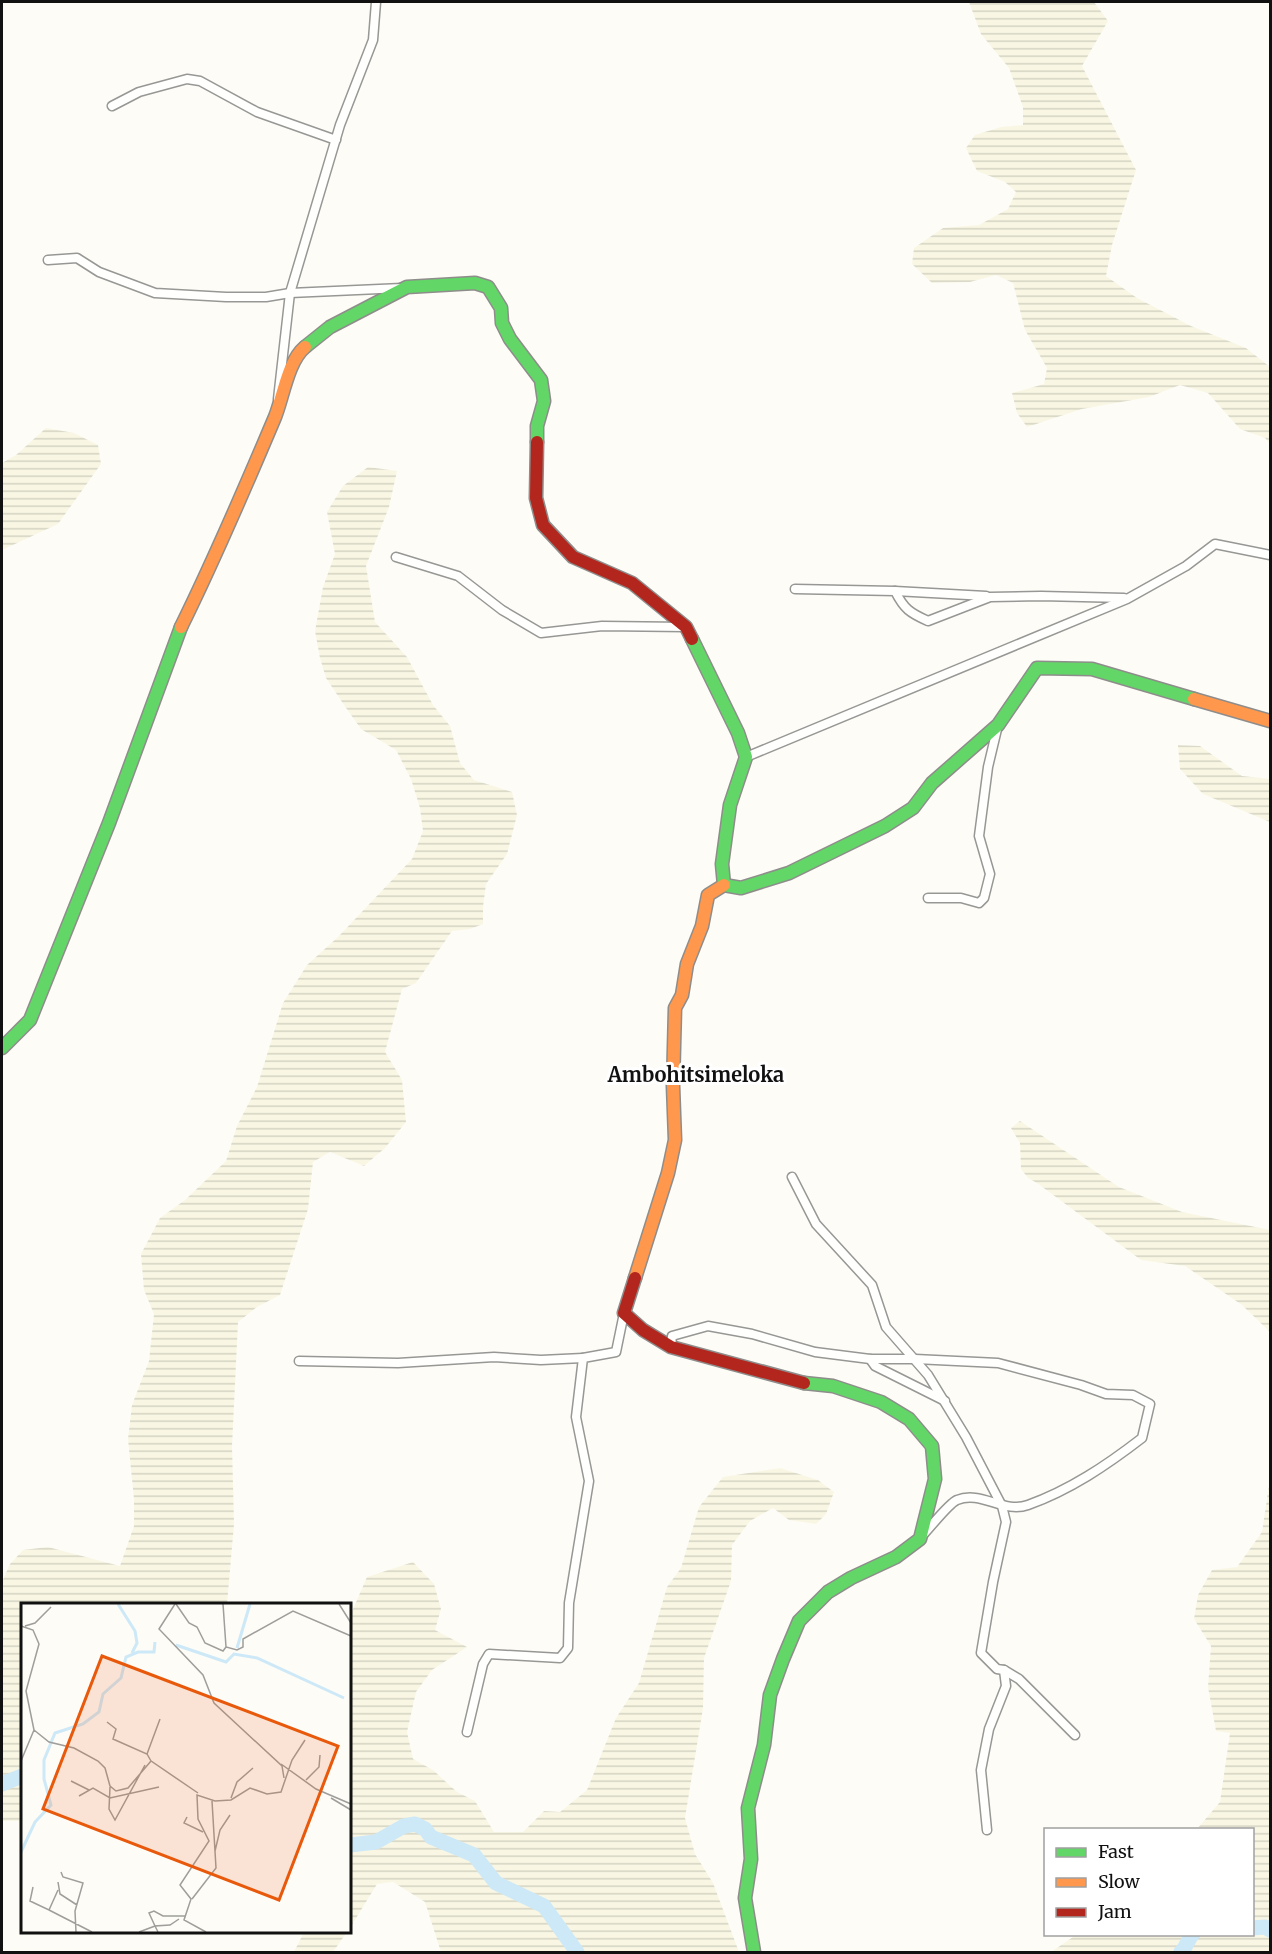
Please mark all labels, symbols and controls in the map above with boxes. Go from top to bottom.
district label: Ambohitsimeloka [607,1062,784,1087]
inset map [21,1603,351,1933]
legend [1044,1828,1254,1936]
text: Fast [1098,1840,1134,1863]
text: Slow [1098,1870,1141,1893]
text: Jam [1097,1900,1132,1923]

